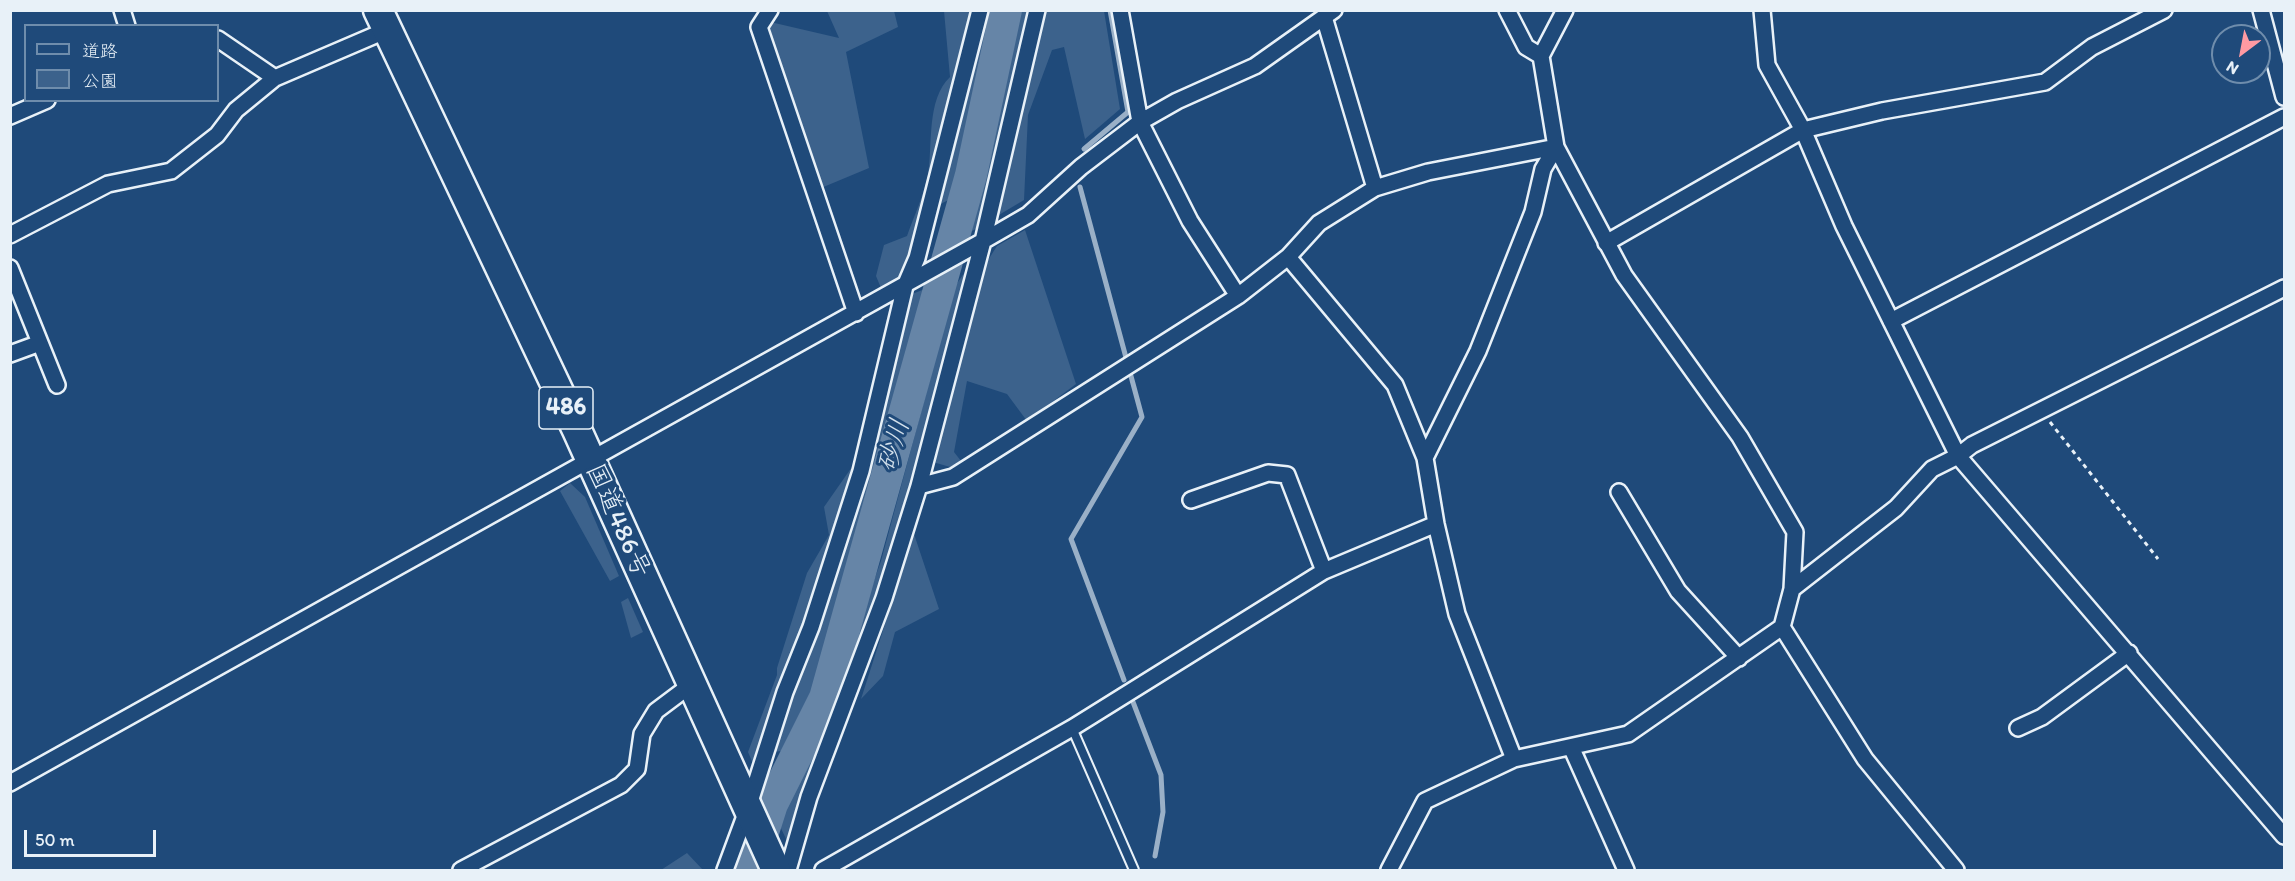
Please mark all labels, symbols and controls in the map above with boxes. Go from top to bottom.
legend [24,24,219,102]
north arrow [2211,24,2271,84]
text: 道路 [82,40,118,62]
text: N [2223,57,2242,79]
text: 公園 [82,70,118,92]
road number: 486 [539,387,593,429]
water label: 砂川 [872,416,918,476]
street label: 国道486号 [578,459,656,583]
scale bar [27,818,159,856]
text: 50 m [35,829,75,851]

